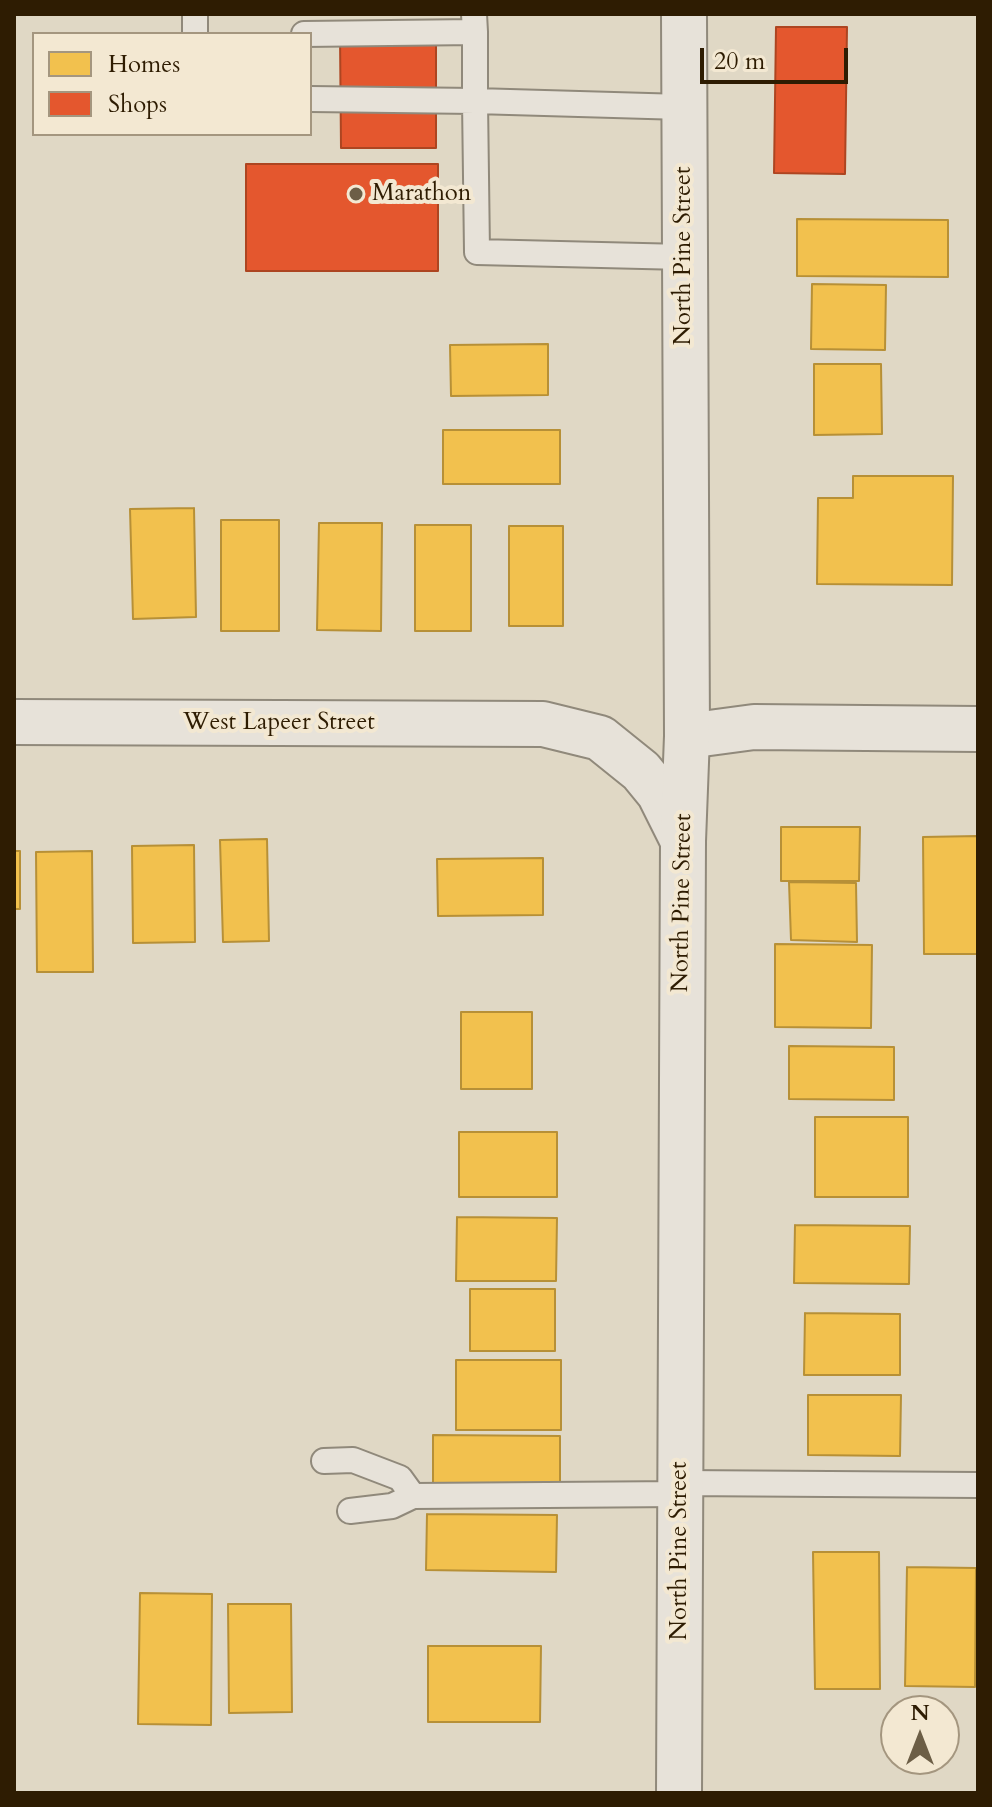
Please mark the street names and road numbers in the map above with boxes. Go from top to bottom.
street label: North Pine Street [670,166,698,346]
street label: West Lapeer Street [183,709,375,737]
street label: North Pine Street [667,813,699,993]
street label: North Pine Street [666,1461,694,1641]

